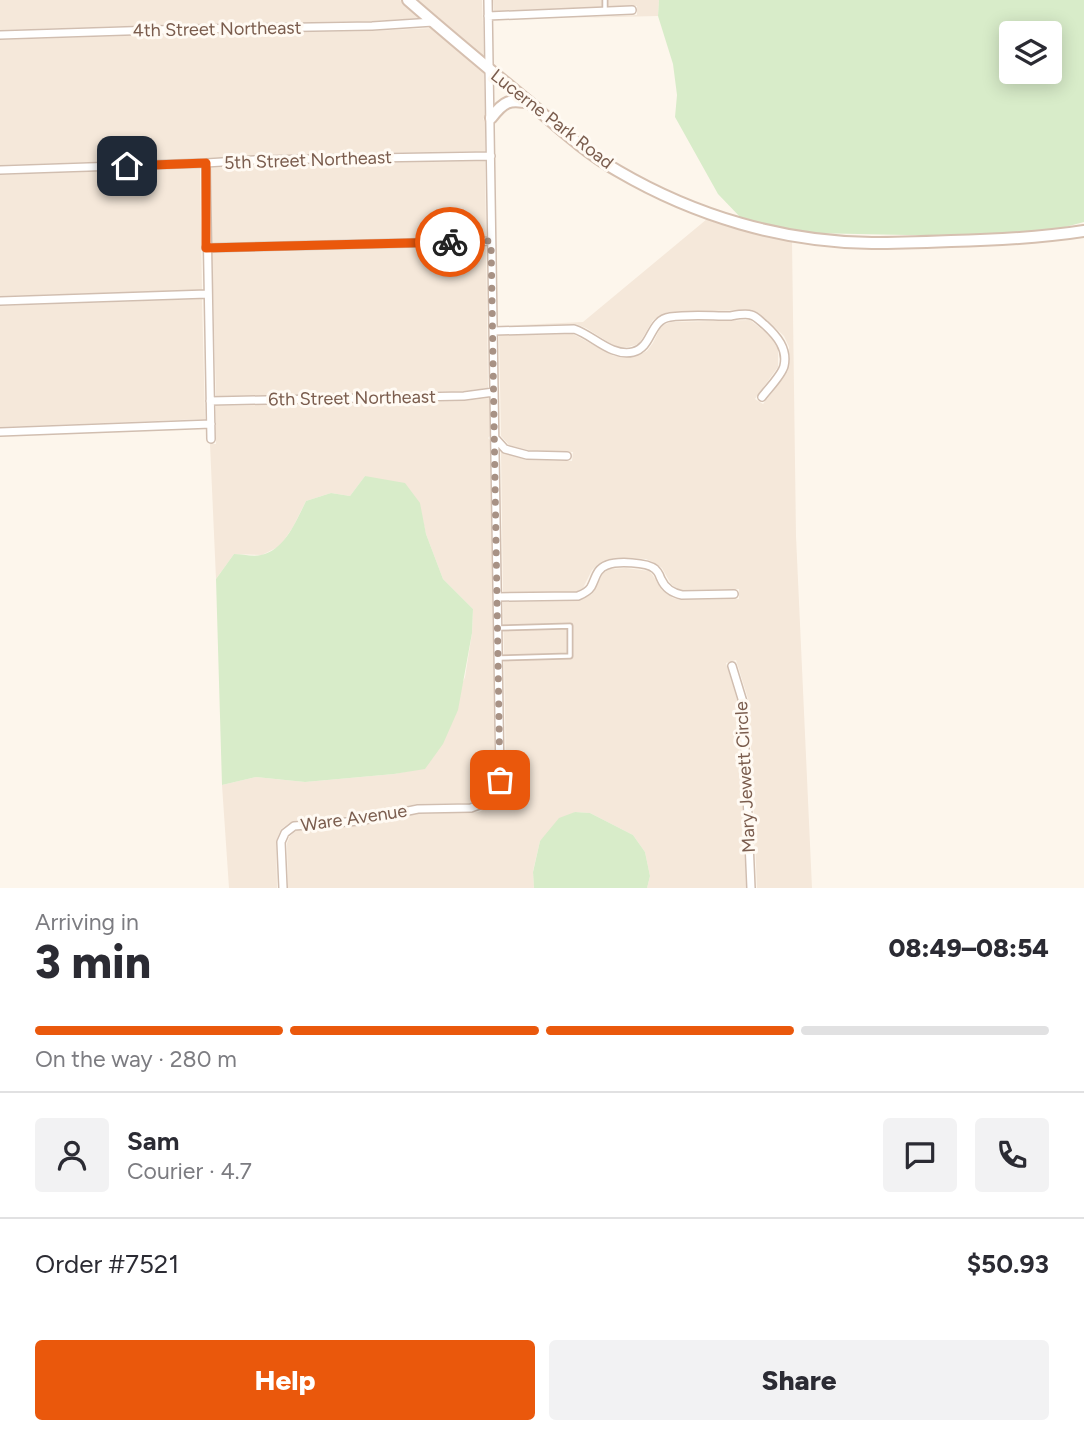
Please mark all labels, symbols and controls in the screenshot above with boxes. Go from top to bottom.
street label: 4th Street Northeast [132,17,302,41]
map controls [999,21,1062,84]
button: layers [999,21,1062,84]
street label: Lucerne Park Road [486,64,618,174]
pin [97,136,157,196]
street label: 5th Street Northeast [224,146,393,174]
icon: home [108,147,146,185]
courier [415,207,485,277]
icon: bike [431,223,469,261]
street label: 6th Street Northeast [268,386,436,410]
street label: Mary Jewett Circle [730,700,760,853]
pin [470,750,530,810]
icon: bag [481,761,519,799]
street label: Ware Avenue [300,800,409,836]
text: Arriving in [35,908,139,936]
text: 08:49–08:54 [889,932,1049,964]
text: 3 min [35,934,151,990]
text: On the way · 280 m [35,1045,237,1073]
button: person [35,1118,109,1192]
button: chat [883,1118,957,1192]
button: phone [975,1118,1049,1192]
text: Sam [127,1125,179,1157]
text: Courier · 4.7 [127,1157,252,1185]
text: Order #7521 [35,1248,179,1280]
text: $50.93 [967,1248,1049,1280]
button: Help [35,1340,535,1420]
button: Share [549,1340,1049,1420]

